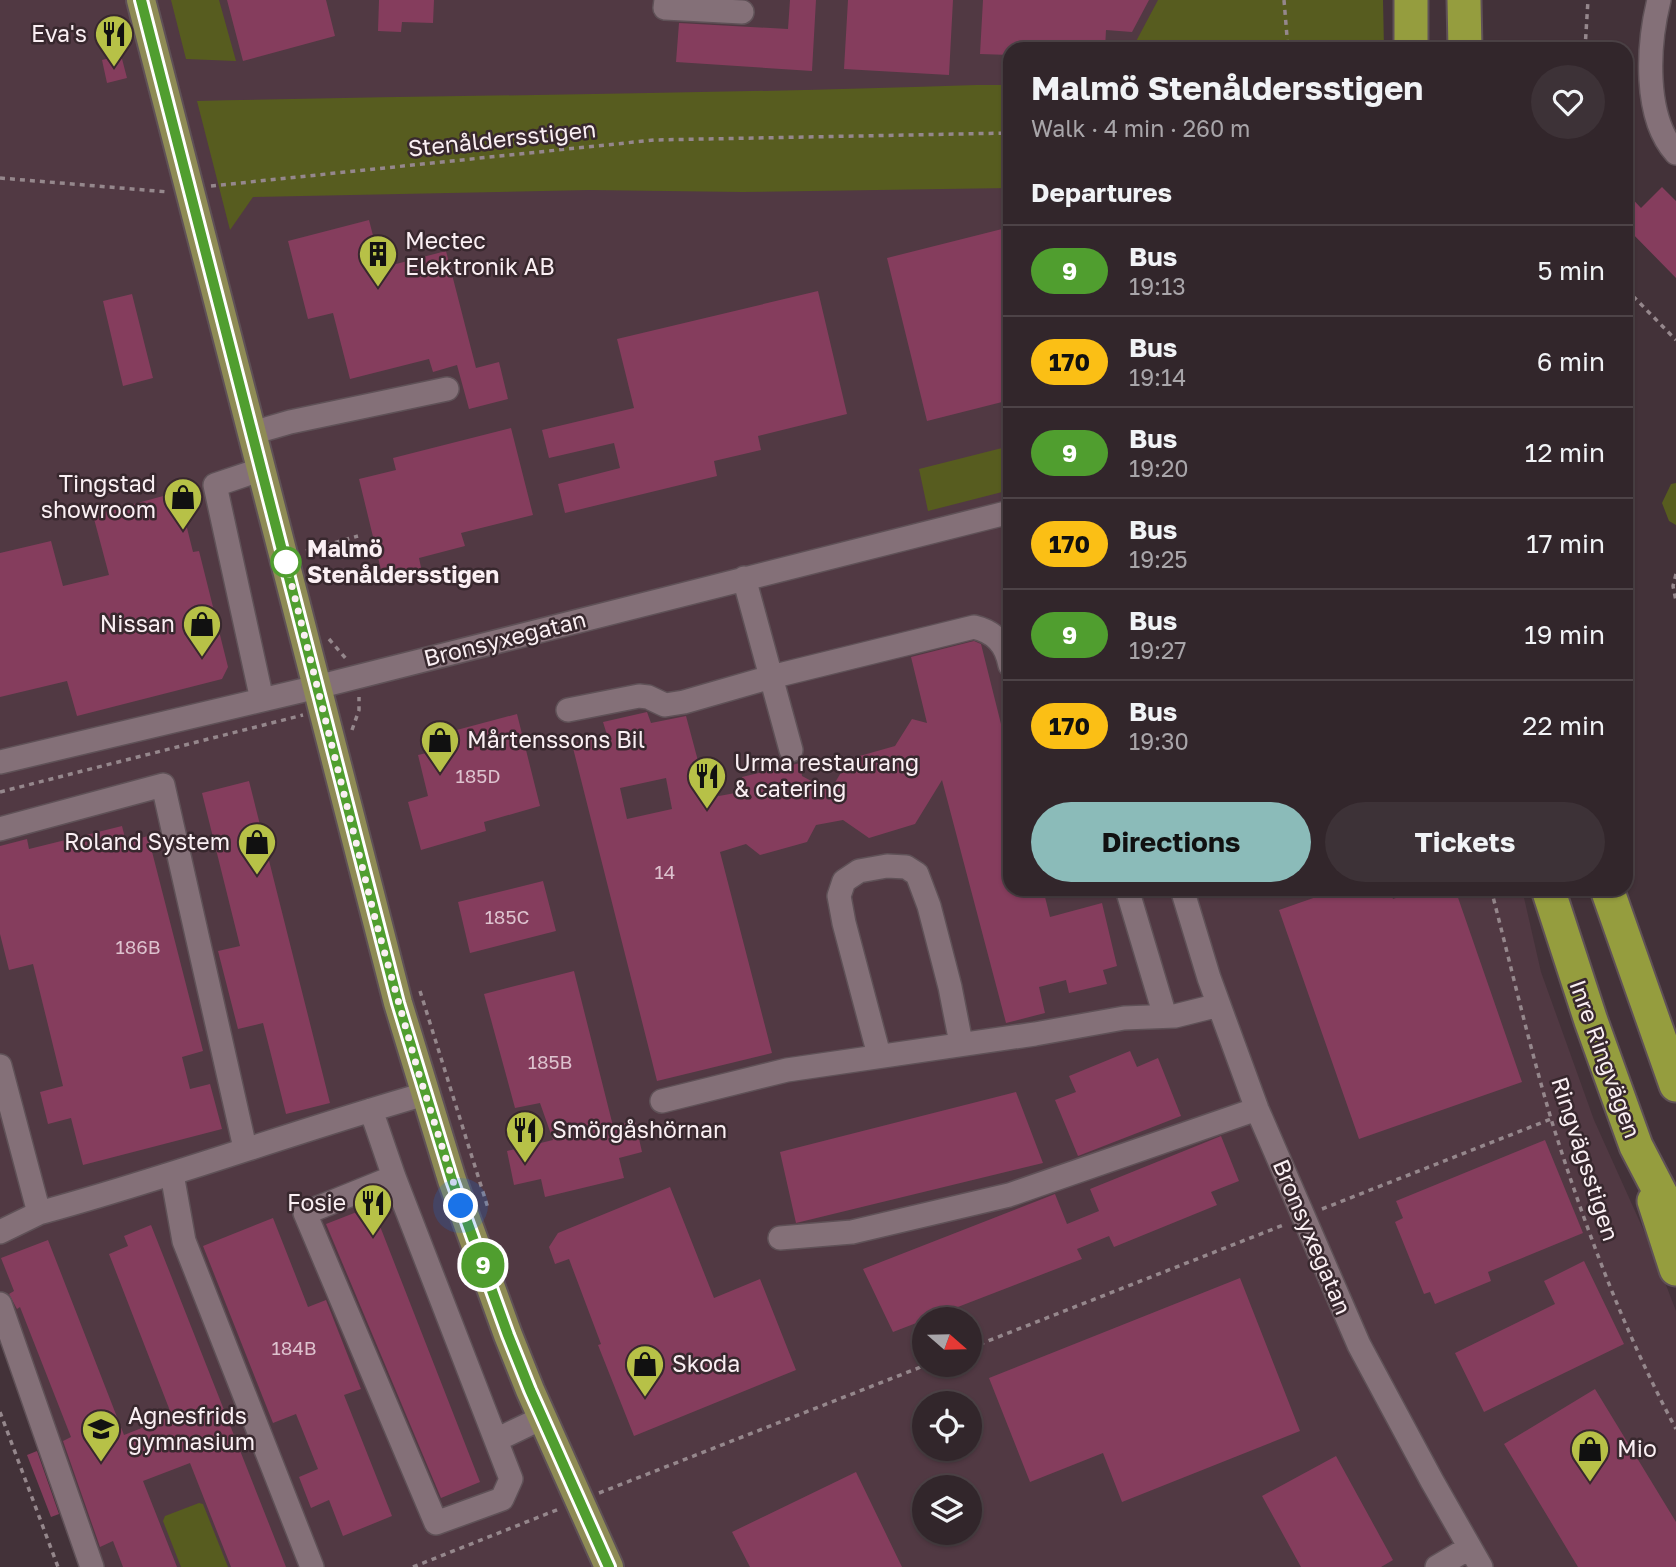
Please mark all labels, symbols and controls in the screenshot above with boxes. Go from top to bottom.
restaurant icon: Eva's [93,13,135,68]
place label: Eva's [31,19,87,47]
button: heart [1531,65,1605,139]
text: Malmö Stenåldersstigen [1031,68,1423,107]
street label: Stenåldersstigen [406,114,597,162]
text: Walk · 4 min · 260 m [1031,114,1250,142]
text: Departures [1031,177,1172,208]
place label: Mectec Elektronik AB [405,226,555,280]
building icon: Mectec Elektronik AB [357,233,399,288]
text: Bus [1129,241,1177,272]
text: 5 min [1537,255,1605,286]
text: 9 [1062,256,1077,285]
text: 19:13 [1129,272,1186,300]
text: Bus [1129,332,1177,363]
text: 6 min [1537,346,1605,377]
text: 170 [1049,347,1090,376]
text: 19:14 [1129,363,1186,391]
text: Bus [1129,423,1177,454]
text: 12 min [1525,437,1605,468]
text: 9 [1062,438,1077,467]
text: 19:20 [1129,454,1189,482]
place label: Tingstad showroom [41,469,156,523]
shop icon: Tingstad showroom [162,476,204,531]
text: Bus [1129,514,1177,545]
text: 17 min [1526,528,1605,559]
text: 170 [1049,529,1090,558]
place label: Malmö Stenåldersstigen [307,534,499,588]
text: 19:25 [1129,545,1188,573]
marker: Malmö Stenåldersstigen [271,547,301,577]
shop icon: Nissan [181,603,223,658]
street label: Bronsyxegatan [421,604,589,672]
text: Bus [1129,605,1177,636]
place label: Nissan [100,609,175,637]
text: 19 min [1524,619,1605,650]
text: 9 [1062,620,1077,649]
text: 19:27 [1129,636,1187,664]
text: Bus [1129,696,1177,727]
text: 22 min [1522,710,1605,741]
text: 170 [1049,711,1090,740]
shop icon: Mårtenssons Bil [419,719,461,774]
place label: Mårtenssons Bil [467,725,645,753]
text: 19:30 [1129,727,1189,755]
place label: Urma restaurang & catering [734,748,919,802]
restaurant icon: Urma restaurang & catering [686,755,728,810]
house number: 185D [455,764,501,787]
button: Directions [1031,802,1311,882]
button: Tickets [1325,802,1605,882]
shop icon: Roland System [236,821,278,876]
place label: Roland System [64,827,230,855]
house number: 14 [655,860,675,883]
house number: 185C [485,905,529,928]
house number: 186B [115,935,161,958]
street label: Inre Ringvägen [1564,976,1648,1142]
house number: 185B [528,1050,572,1073]
street label: Ringvägsstigen [1546,1073,1626,1244]
restaurant icon: Smörgåshörnan [504,1109,546,1164]
place label: Smörgåshörnan [552,1115,727,1143]
street label: Bronsyxegatan [1268,1155,1358,1319]
restaurant icon: Fosie [352,1182,394,1237]
place label: Fosie [287,1188,346,1216]
your location [443,1188,478,1223]
line badge: 9 [460,1242,506,1288]
text: 9 [475,1250,491,1279]
north arrow [912,1307,982,1377]
map controls [912,1307,982,1545]
house number: 184B [271,1336,317,1359]
shop icon: Skoda [624,1343,666,1398]
place label: Skoda [672,1349,740,1377]
button: locate [912,1391,982,1461]
place label: Agnesfrids gymnasium [128,1401,255,1455]
school or university icon: Agnesfrids gymnasium [80,1408,122,1463]
shop icon: Mio [1569,1428,1611,1483]
place label: Mio [1617,1434,1657,1462]
button: layers [912,1475,982,1545]

